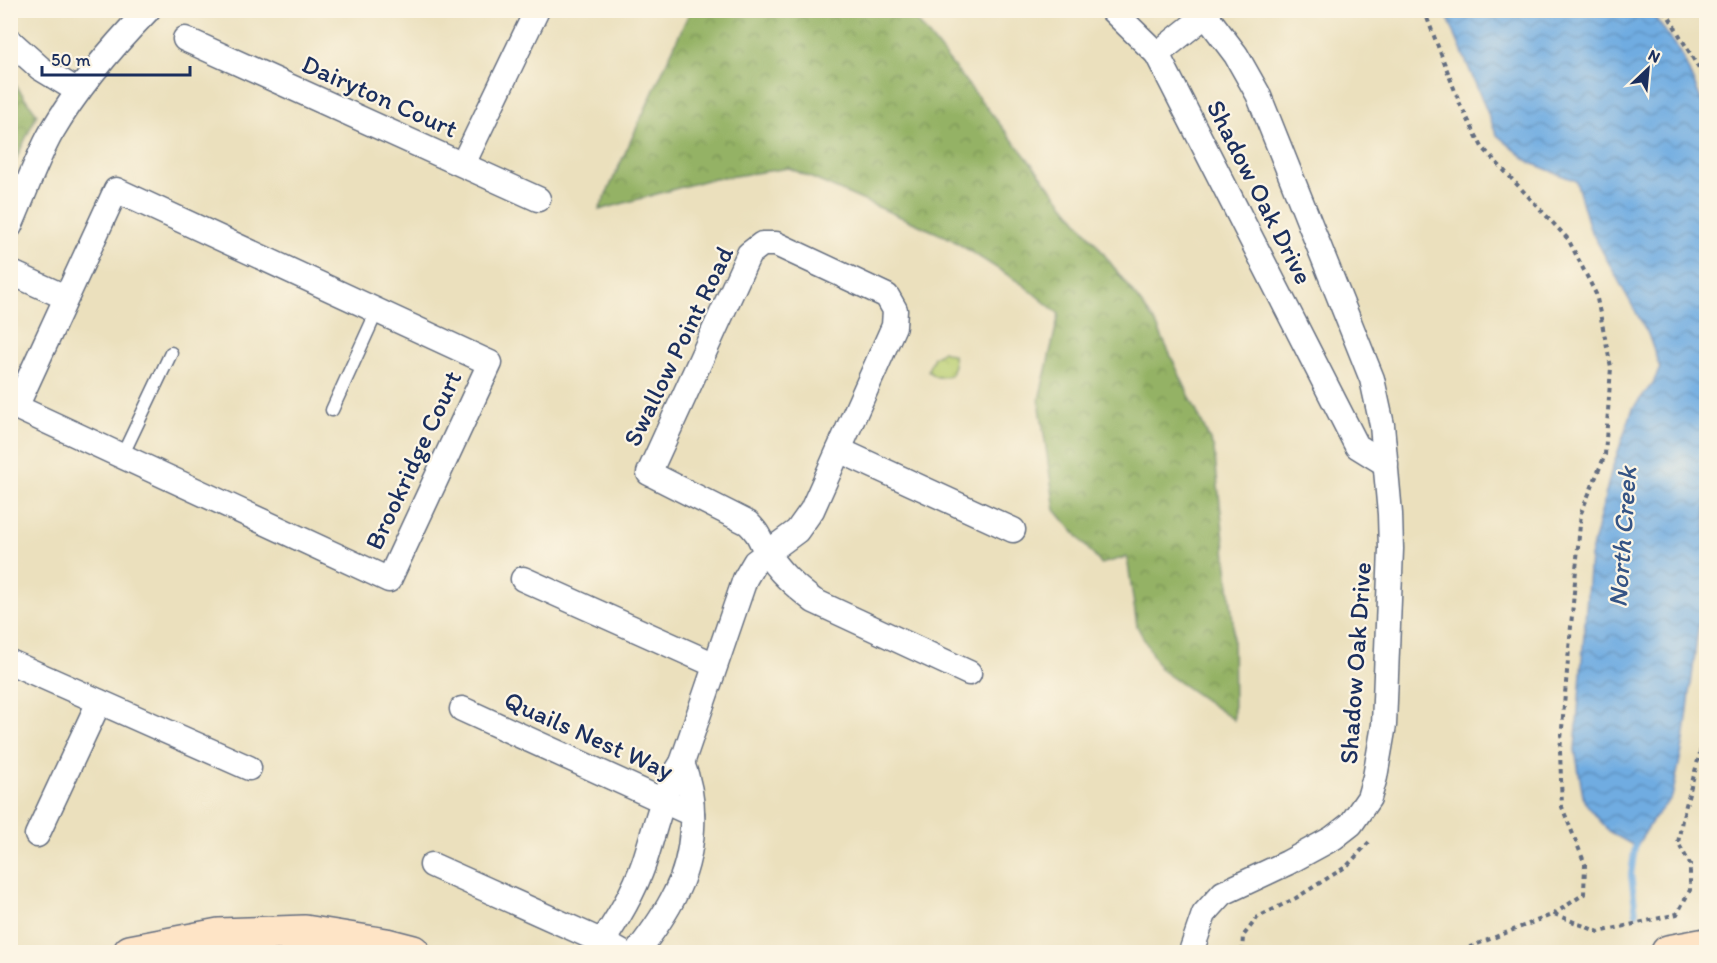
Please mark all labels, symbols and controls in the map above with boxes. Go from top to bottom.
scale bar [42,39,190,77]
north arrow [1618,39,1678,99]
text: N [1645,45,1663,67]
street label: Dairyton Court [297,47,463,145]
text: 50 m [51,49,91,71]
street label: Shadow Oak Drive [1200,95,1320,289]
street label: Swallow Point Road [616,240,741,451]
street label: Brookridge Court [357,365,469,555]
water label: North Creek [1601,463,1644,608]
street label: Shadow Oak Drive [1332,561,1378,765]
street label: Quails Nest Way [499,683,679,787]

